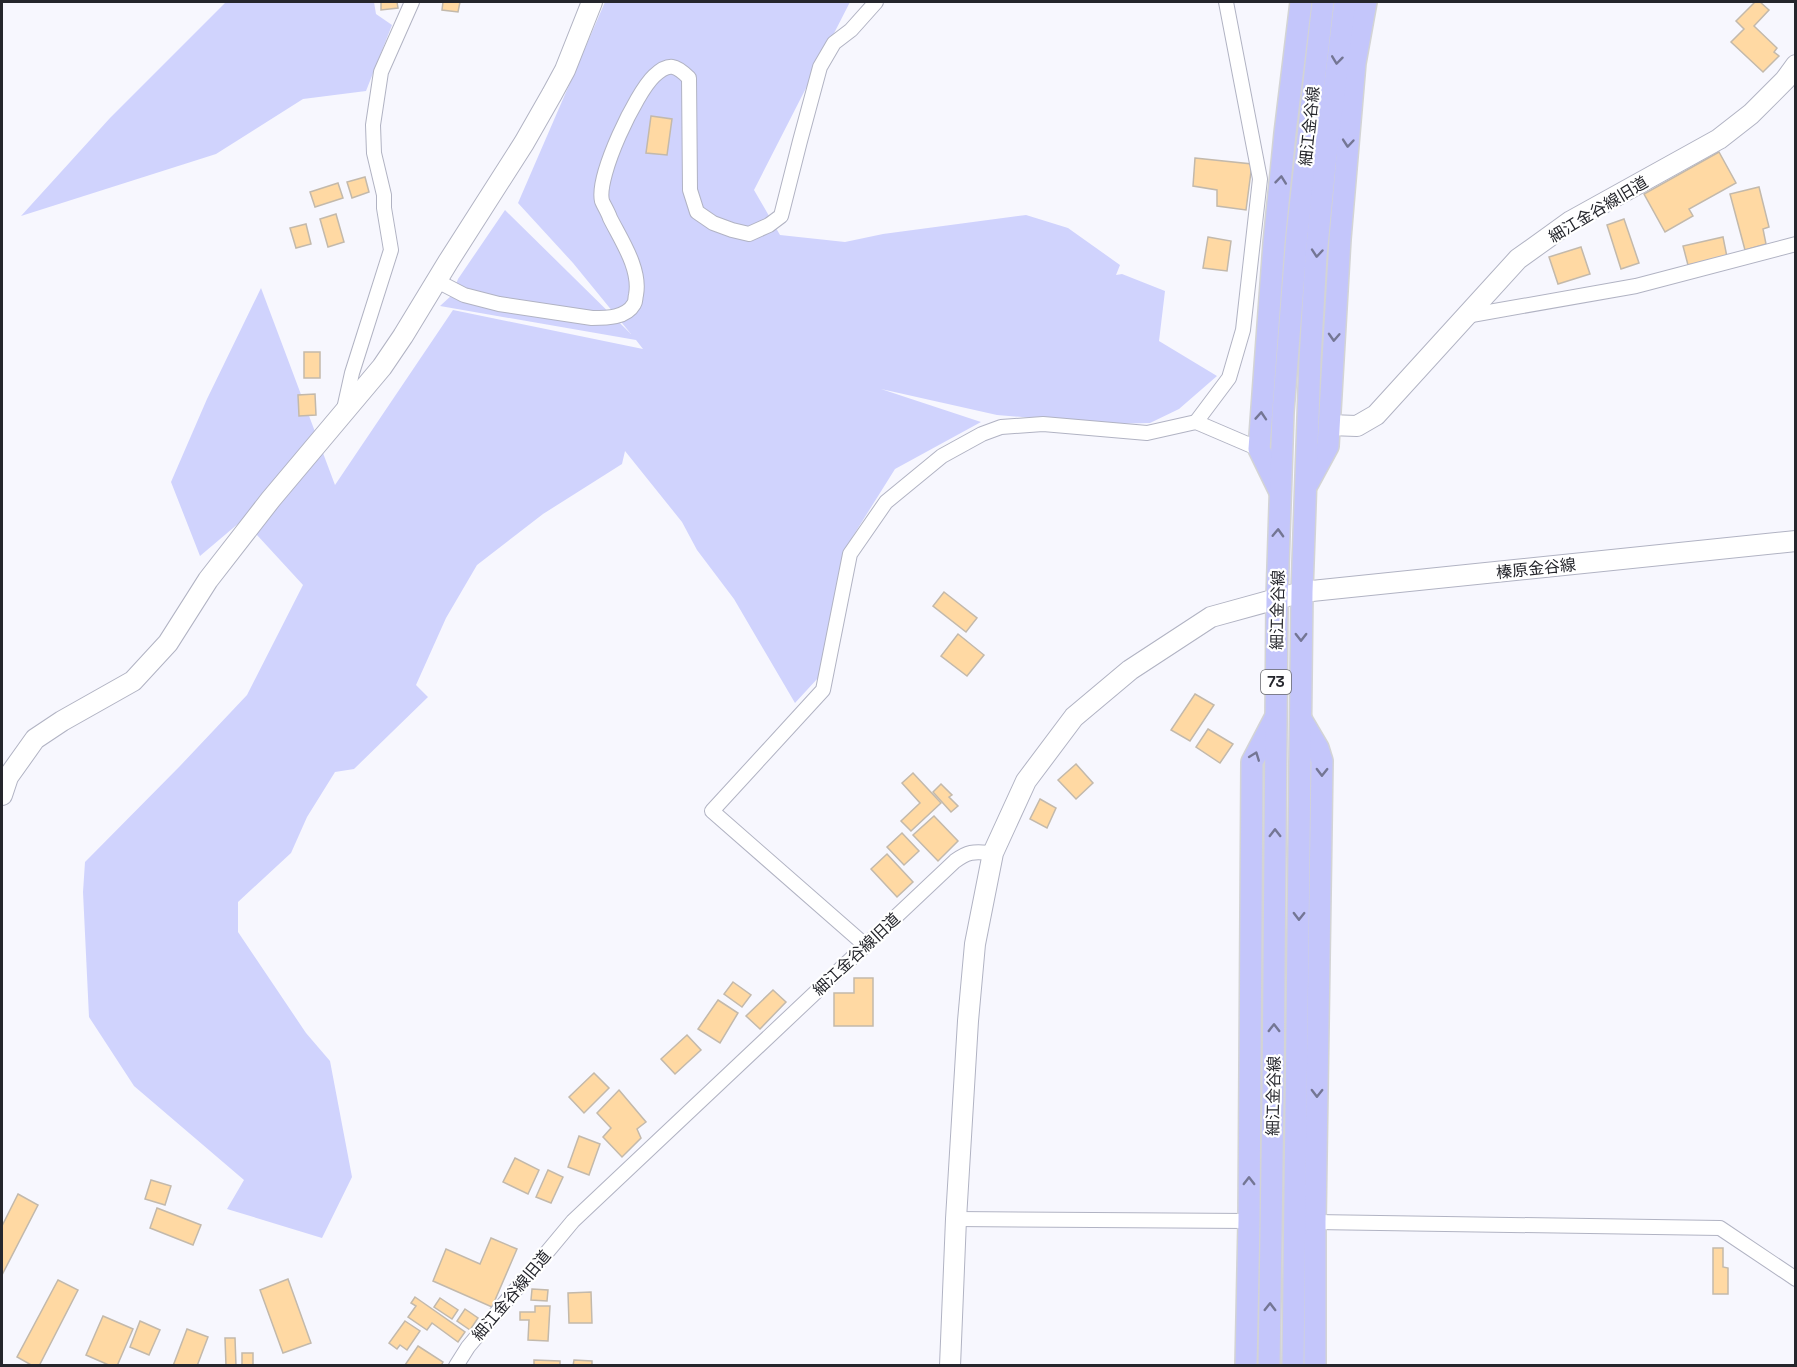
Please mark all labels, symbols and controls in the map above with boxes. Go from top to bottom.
one-way arrow [1331,55,1344,64]
street label: 細江金谷線 [1295,85,1324,167]
one-way arrow [1342,138,1355,147]
street label: 細江金谷線旧道 [1545,172,1652,247]
one-way arrow [1274,175,1287,185]
one-way arrow [1311,249,1324,258]
one-way arrow [1328,333,1341,342]
one-way arrow [1254,412,1267,421]
one-way arrow [1272,529,1285,538]
street label: 榛原金谷線 [1495,554,1577,583]
street label: 細江金谷線 [1266,570,1289,650]
one-way arrow [1295,633,1307,642]
road number: 73 [1261,670,1291,694]
one-way arrow [1248,751,1261,762]
one-way arrow [1316,767,1328,776]
one-way arrow [1269,829,1281,838]
street label: 細江金谷線旧道 [808,908,904,1000]
one-way arrow [1292,912,1305,921]
one-way arrow [1268,1024,1280,1033]
street label: 細江金谷線 [1262,1056,1285,1136]
one-way arrow [1311,1088,1323,1097]
one-way arrow [1243,1177,1255,1186]
street label: 細江金谷線旧道 [467,1246,555,1345]
one-way arrow [1264,1303,1276,1312]

